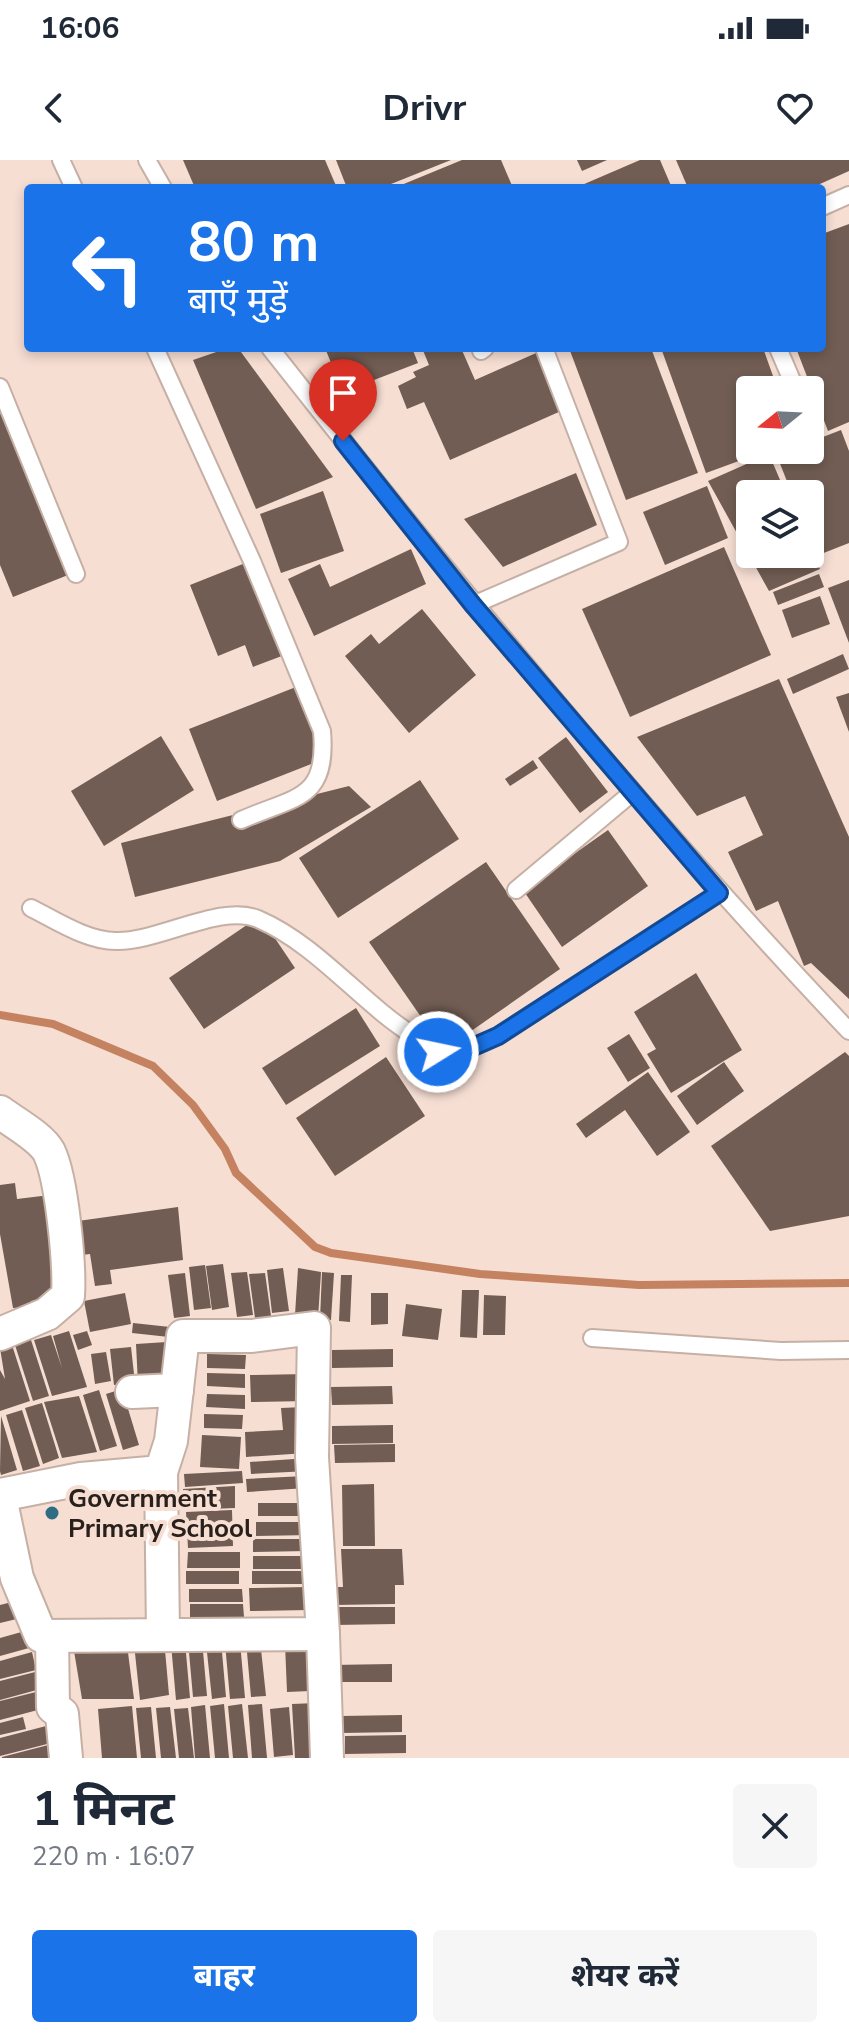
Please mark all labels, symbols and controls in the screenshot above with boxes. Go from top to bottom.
text: 16:06 [40,8,119,49]
text: Drivr [383,84,466,133]
icon: back [32,86,76,130]
icon: heart [773,86,817,130]
text: 80 m [188,204,319,281]
icon: left [56,216,160,320]
text: बाएँ मुड़ें [188,277,288,326]
pin [309,359,377,441]
icon: arrive [321,371,365,415]
north arrow [736,376,824,464]
map controls [736,376,824,568]
button: layers [736,480,824,568]
position arrow [396,1010,480,1094]
place label: Government Primary School [68,1481,253,1546]
marker: Government Primary School [43,1504,61,1522]
text: 1 मिनट [32,1776,175,1842]
button: close [733,1784,817,1868]
text: 220 m · 16:07 [32,1839,195,1874]
button: बाहर [32,1930,417,2022]
button: शेयर करें [433,1930,817,2022]

